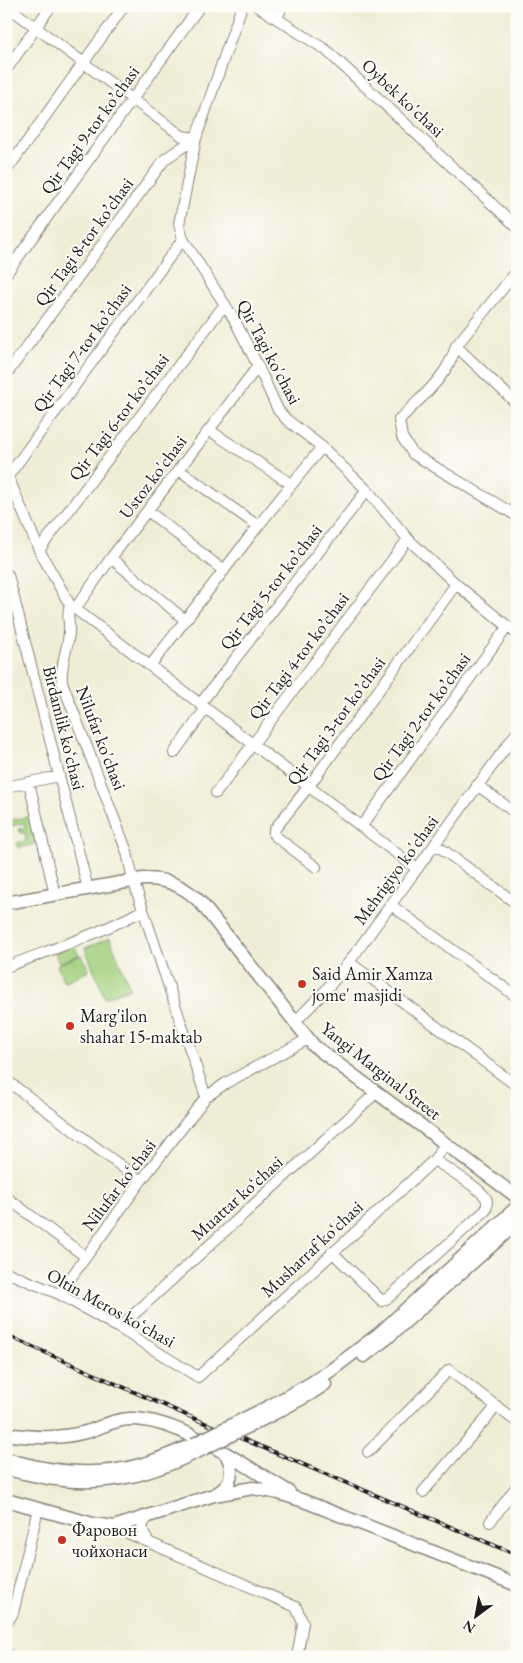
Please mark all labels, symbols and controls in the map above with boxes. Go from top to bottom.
street label: Oybek ko'chasi [357,53,450,142]
street label: Qir Tagi 9-tor koʼchasi [35,60,144,199]
street label: Qir Tagi 8-tor koʼchasi [29,172,138,311]
street label: Qir Tagi 7-tor koʼchasi [27,278,136,417]
street label: Qir Tagi ko'chasi [232,295,307,409]
street label: Qir Tagi 6-tor koʼchasi [63,348,174,485]
street label: Ustoz ko'chasi [114,430,192,523]
street label: Qir Tagi 5-tor koʼchasi [214,519,327,654]
street label: Qir Tagi 4-tor koʼchasi [243,587,354,724]
street label: Qir Tagi 2-tor koʼchasi [366,647,475,786]
street label: Qir Tagi 3-tor koʼchasi [281,651,390,790]
street label: Birdamlik koʻchasi [38,663,91,793]
street label: Nilufar ko'chasi [71,683,132,794]
street label: Mehrigiyo ko'chasi [348,810,443,929]
place label: Said Amir Xamza jome' masjidi [311,962,434,1006]
marker: Said Amir Xamza jome' masjidi [296,978,308,990]
place label: Marg'ilon shahar 15-maktab [80,1004,202,1048]
street label: Yangi Marginal Street [316,1016,446,1125]
marker: Marg'ilon shahar 15-maktab [64,1020,76,1032]
street label: Nilufar koʻchasi [76,1134,161,1235]
street label: Muattar koʻchasi [186,1150,288,1245]
street label: Musharraf koʻchasi [256,1195,368,1302]
street label: Oltin Meros koʻchasi [43,1263,180,1353]
place label: Фаровон чойхонаси [72,1518,148,1562]
marker: Фаровон чойхонаси [56,1534,68,1546]
north arrow [450,1590,500,1640]
text: N [459,1616,479,1638]

